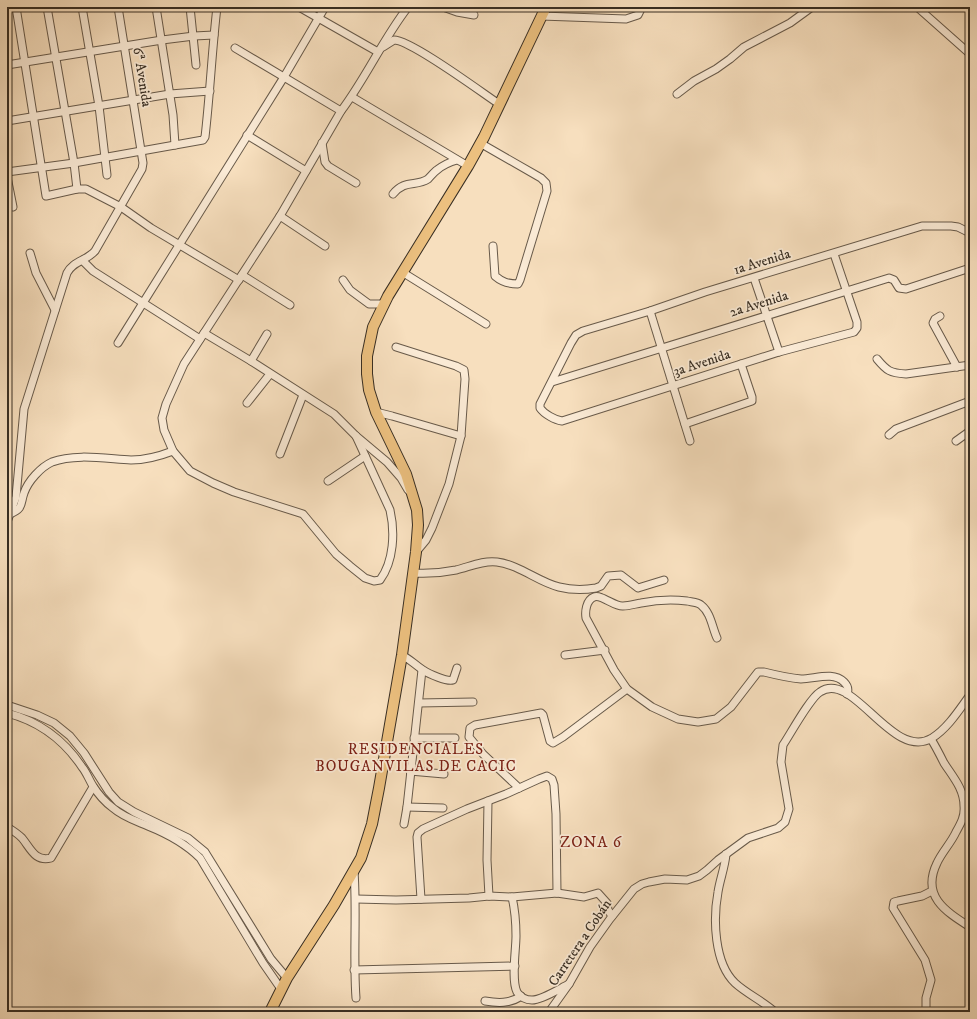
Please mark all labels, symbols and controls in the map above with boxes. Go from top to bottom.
street label: 6ª Avenida [128,46,156,108]
street label: 1a Avenida [731,245,793,279]
street label: 2a Avenida [728,287,790,321]
street label: 3a Avenida [671,345,733,381]
district label: RESIDENCIALES BOUGANVILAS DE CACIC [315,740,517,776]
district label: ZONA 6 [560,832,622,852]
street label: Carretera a Cobán [544,896,616,990]

